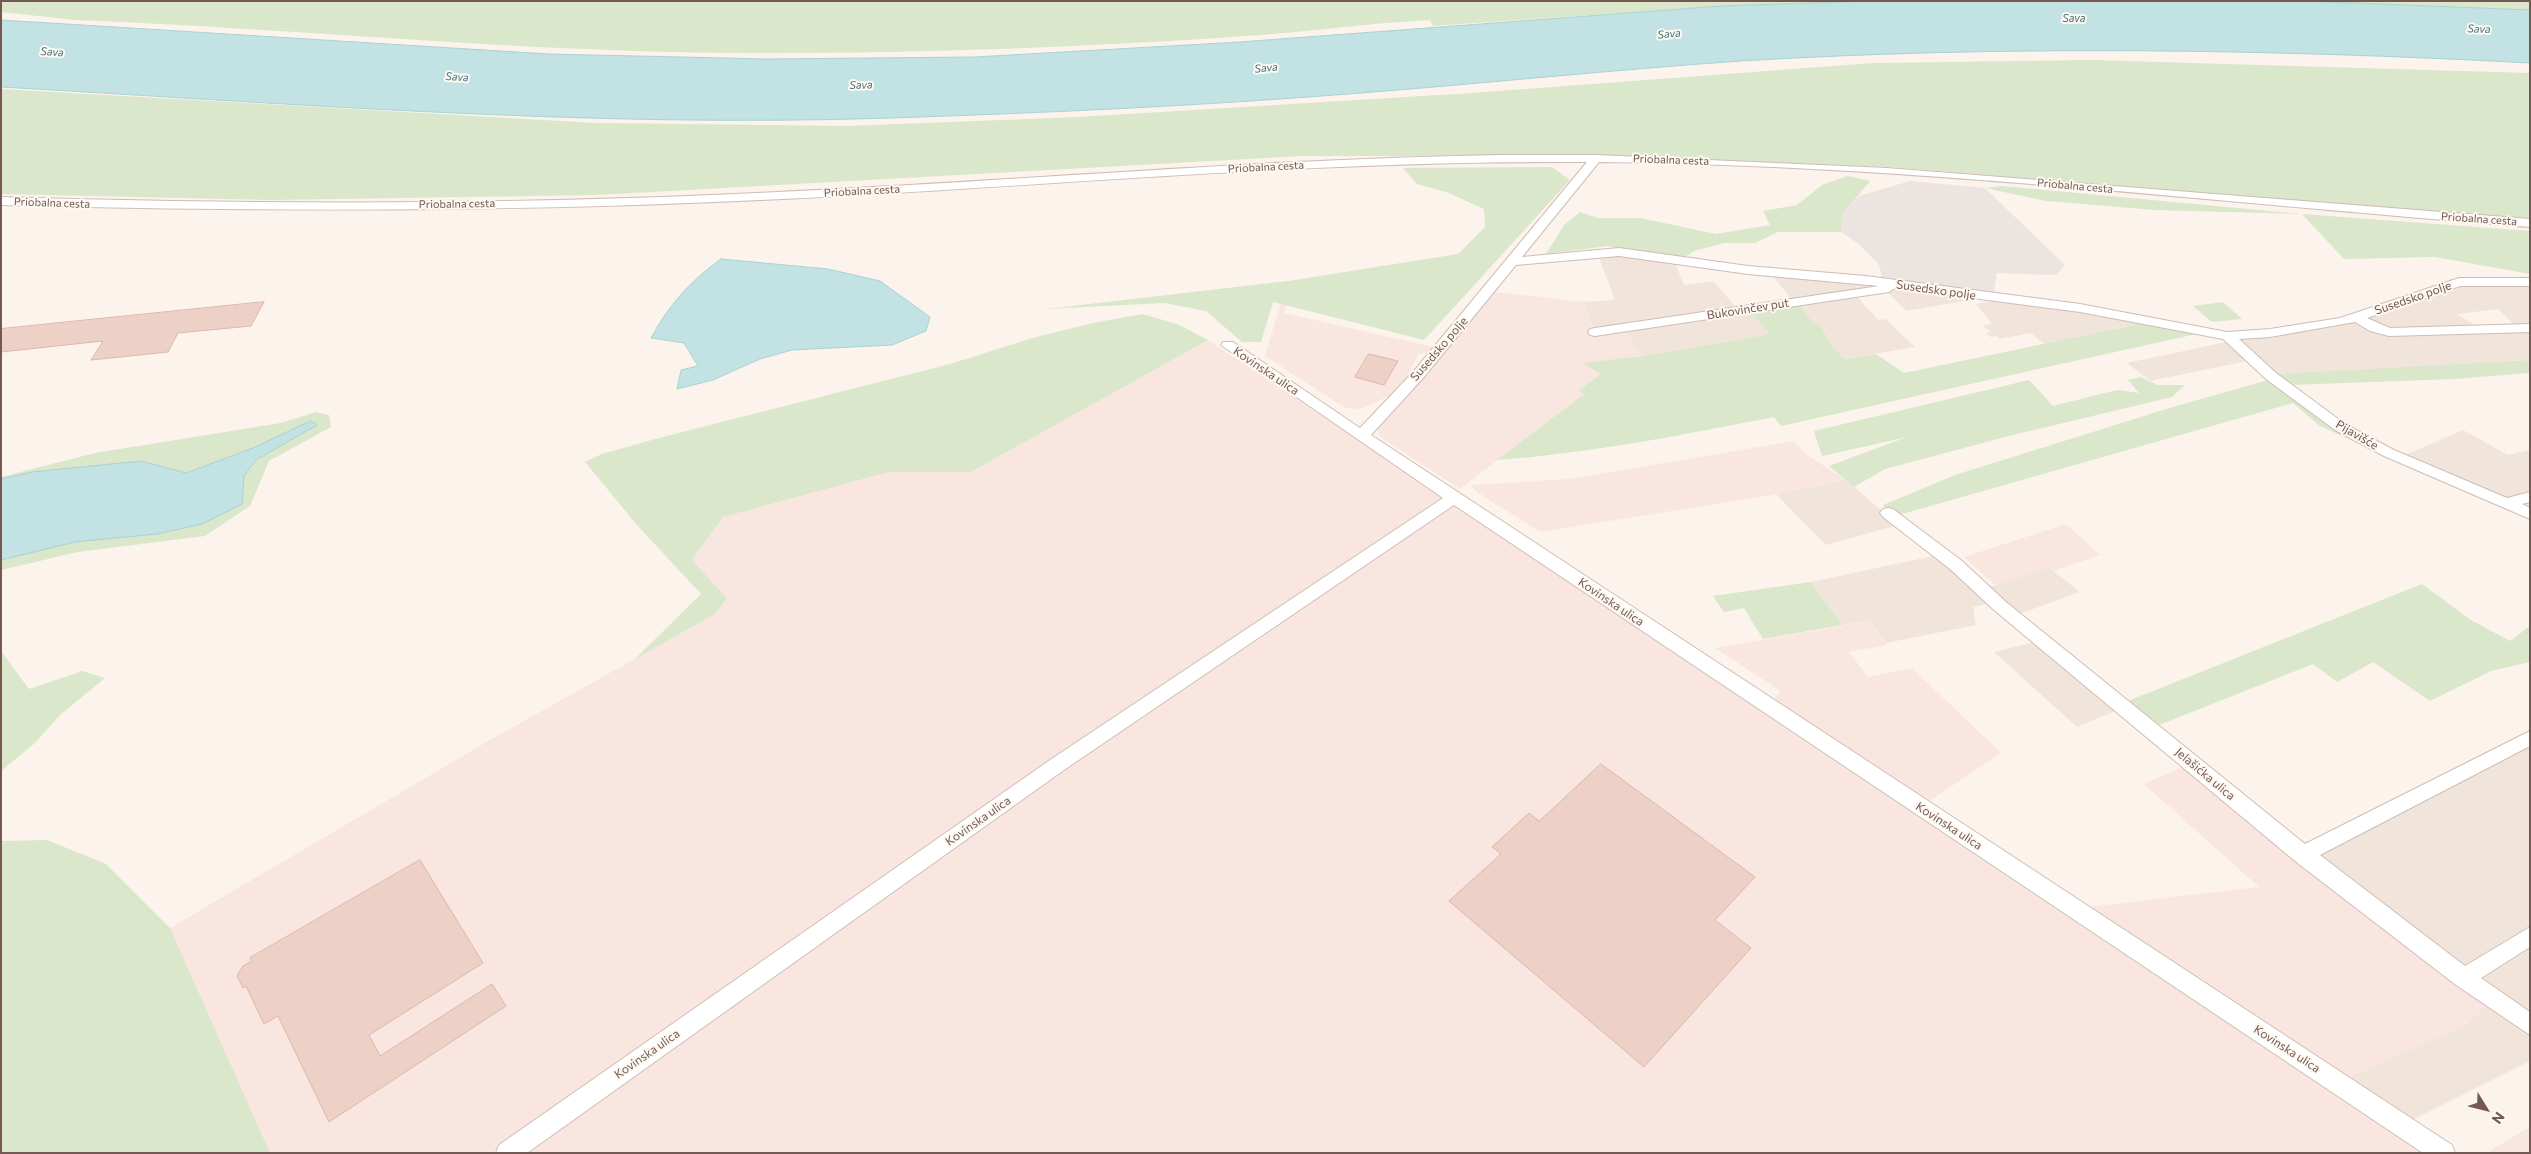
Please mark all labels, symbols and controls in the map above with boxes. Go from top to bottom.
water label: Sava [2062,11,2086,25]
water label: Sava [2467,22,2491,36]
water label: Sava [1657,26,1681,42]
water label: Sava [40,45,64,59]
water label: Sava [1254,60,1278,76]
water label: Sava [445,70,469,84]
water label: Sava [849,78,873,92]
street label: Priobalna cesta [1633,152,1709,168]
street label: Priobalna cesta [1228,158,1304,176]
street label: Priobalna cesta [2036,176,2114,196]
street label: Priobalna cesta [824,182,900,200]
street label: Priobalna cesta [14,195,90,211]
street label: Priobalna cesta [419,197,495,211]
street label: Priobalna cesta [2440,210,2518,228]
street label: Susedsko polje [1895,277,1977,303]
street label: Susedsko polje [2373,278,2453,318]
street label: Bukovinčev put [1706,295,1790,323]
street label: Susedsko polje [1407,314,1471,384]
street label: Kovinska ulica [1230,344,1302,398]
street label: Pijavišće [2333,417,2381,453]
street label: Kovinska ulica [1575,575,1647,629]
street label: Jelašićka ulica [2172,745,2238,803]
street label: Kovinska ulica [943,793,1013,849]
street label: Kovinska ulica [1913,799,1985,853]
street label: Kovinska ulica [2251,1022,2323,1076]
street label: Kovinska ulica [612,1026,682,1082]
north arrow [2461,1084,2511,1134]
text: N [2489,1109,2509,1127]

